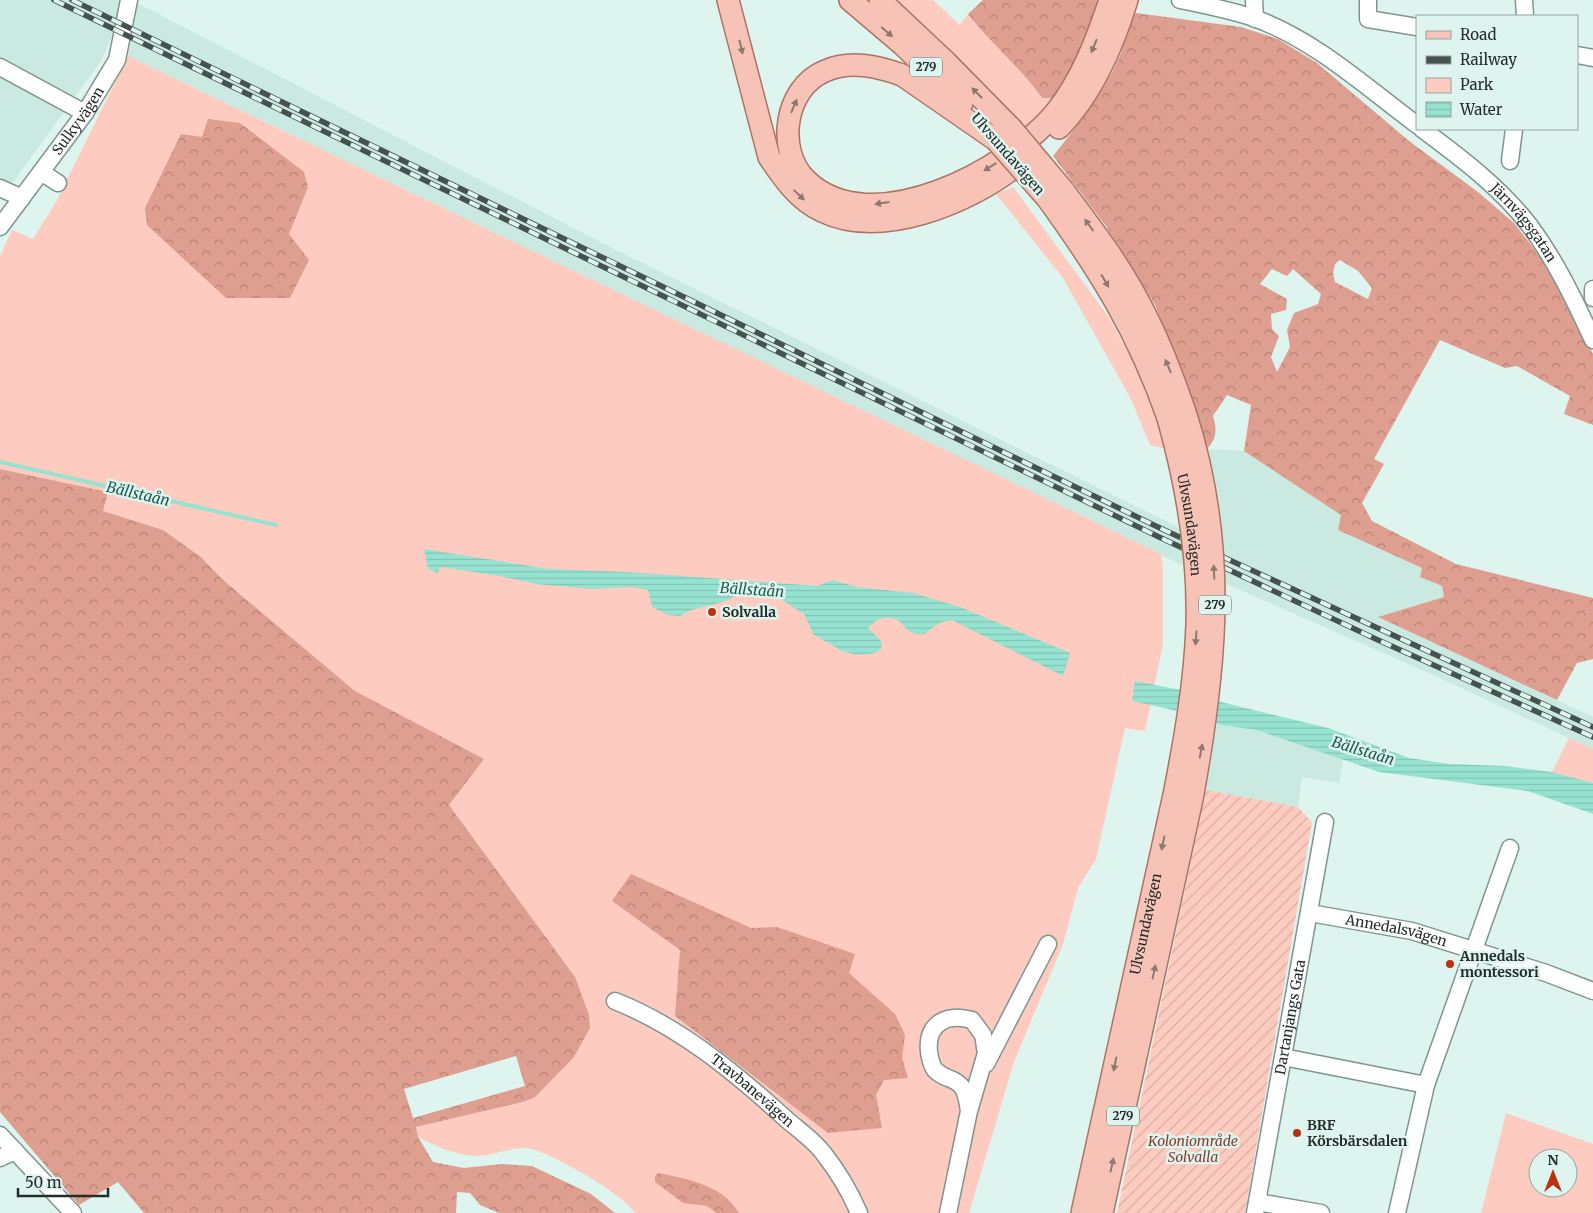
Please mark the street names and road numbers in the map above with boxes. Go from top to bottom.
road number: 279 [910,58,942,76]
street label: Sulkyvägen [48,83,108,158]
street label: Ulvsundavägen [967,109,1049,199]
street label: Järnvägsgatan [1486,178,1561,265]
street label: Ulvsundavägen [1173,472,1205,576]
road number: 279 [1199,596,1231,614]
street label: Ulvsundavägen [1126,871,1166,976]
street label: Annedalsvägen [1343,910,1449,950]
street label: Dartanjangs Gata [1271,958,1309,1076]
street label: Travbanevägen [707,1050,798,1131]
road number: 279 [1107,1106,1139,1126]

